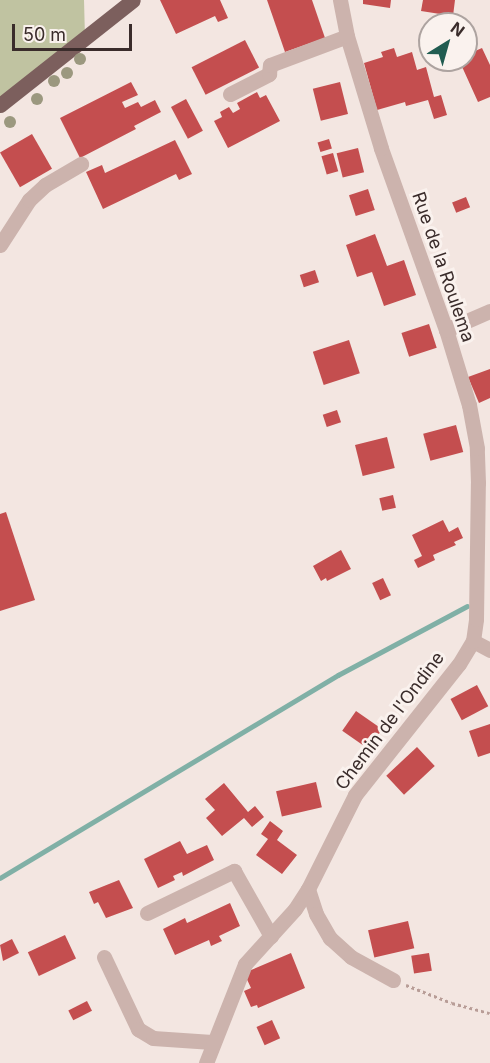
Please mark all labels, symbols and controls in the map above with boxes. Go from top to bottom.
scale bar [15,12,135,50]
north arrow [418,12,478,72]
text: N [447,18,469,41]
text: 50 m [23,24,66,45]
street label: Rue de la Roulema [407,189,479,345]
street label: Chemin de l'Ondine [331,648,449,794]

